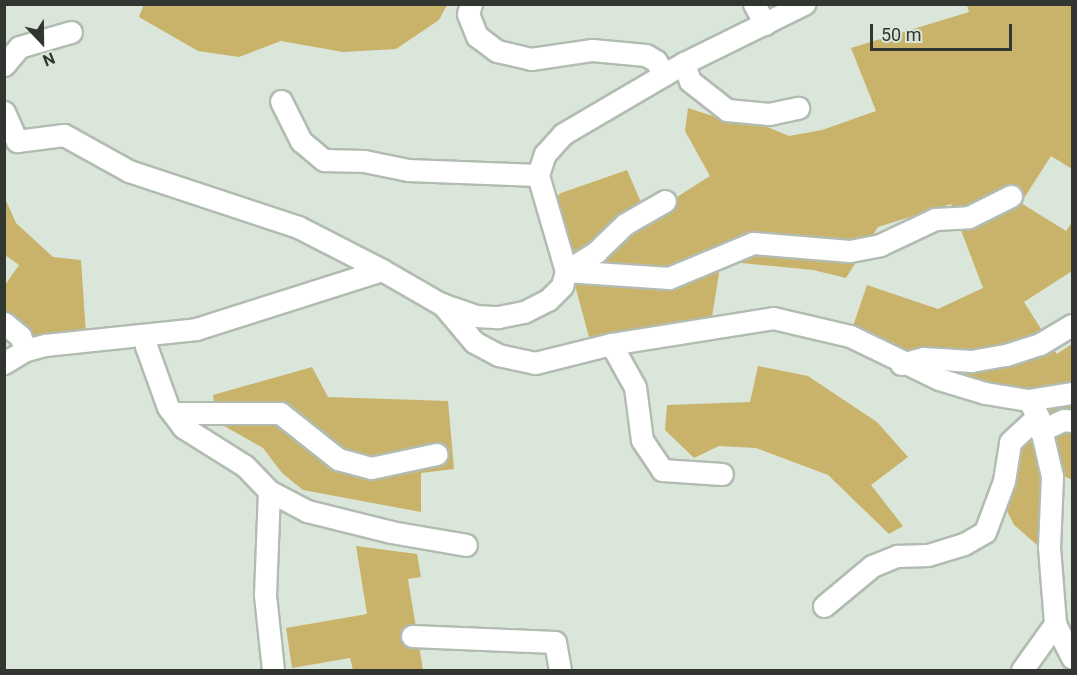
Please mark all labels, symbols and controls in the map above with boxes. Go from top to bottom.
north arrow [12,12,72,72]
scale bar [873,12,1016,50]
text: 50 m [881,24,921,45]
text: N [40,48,58,70]

